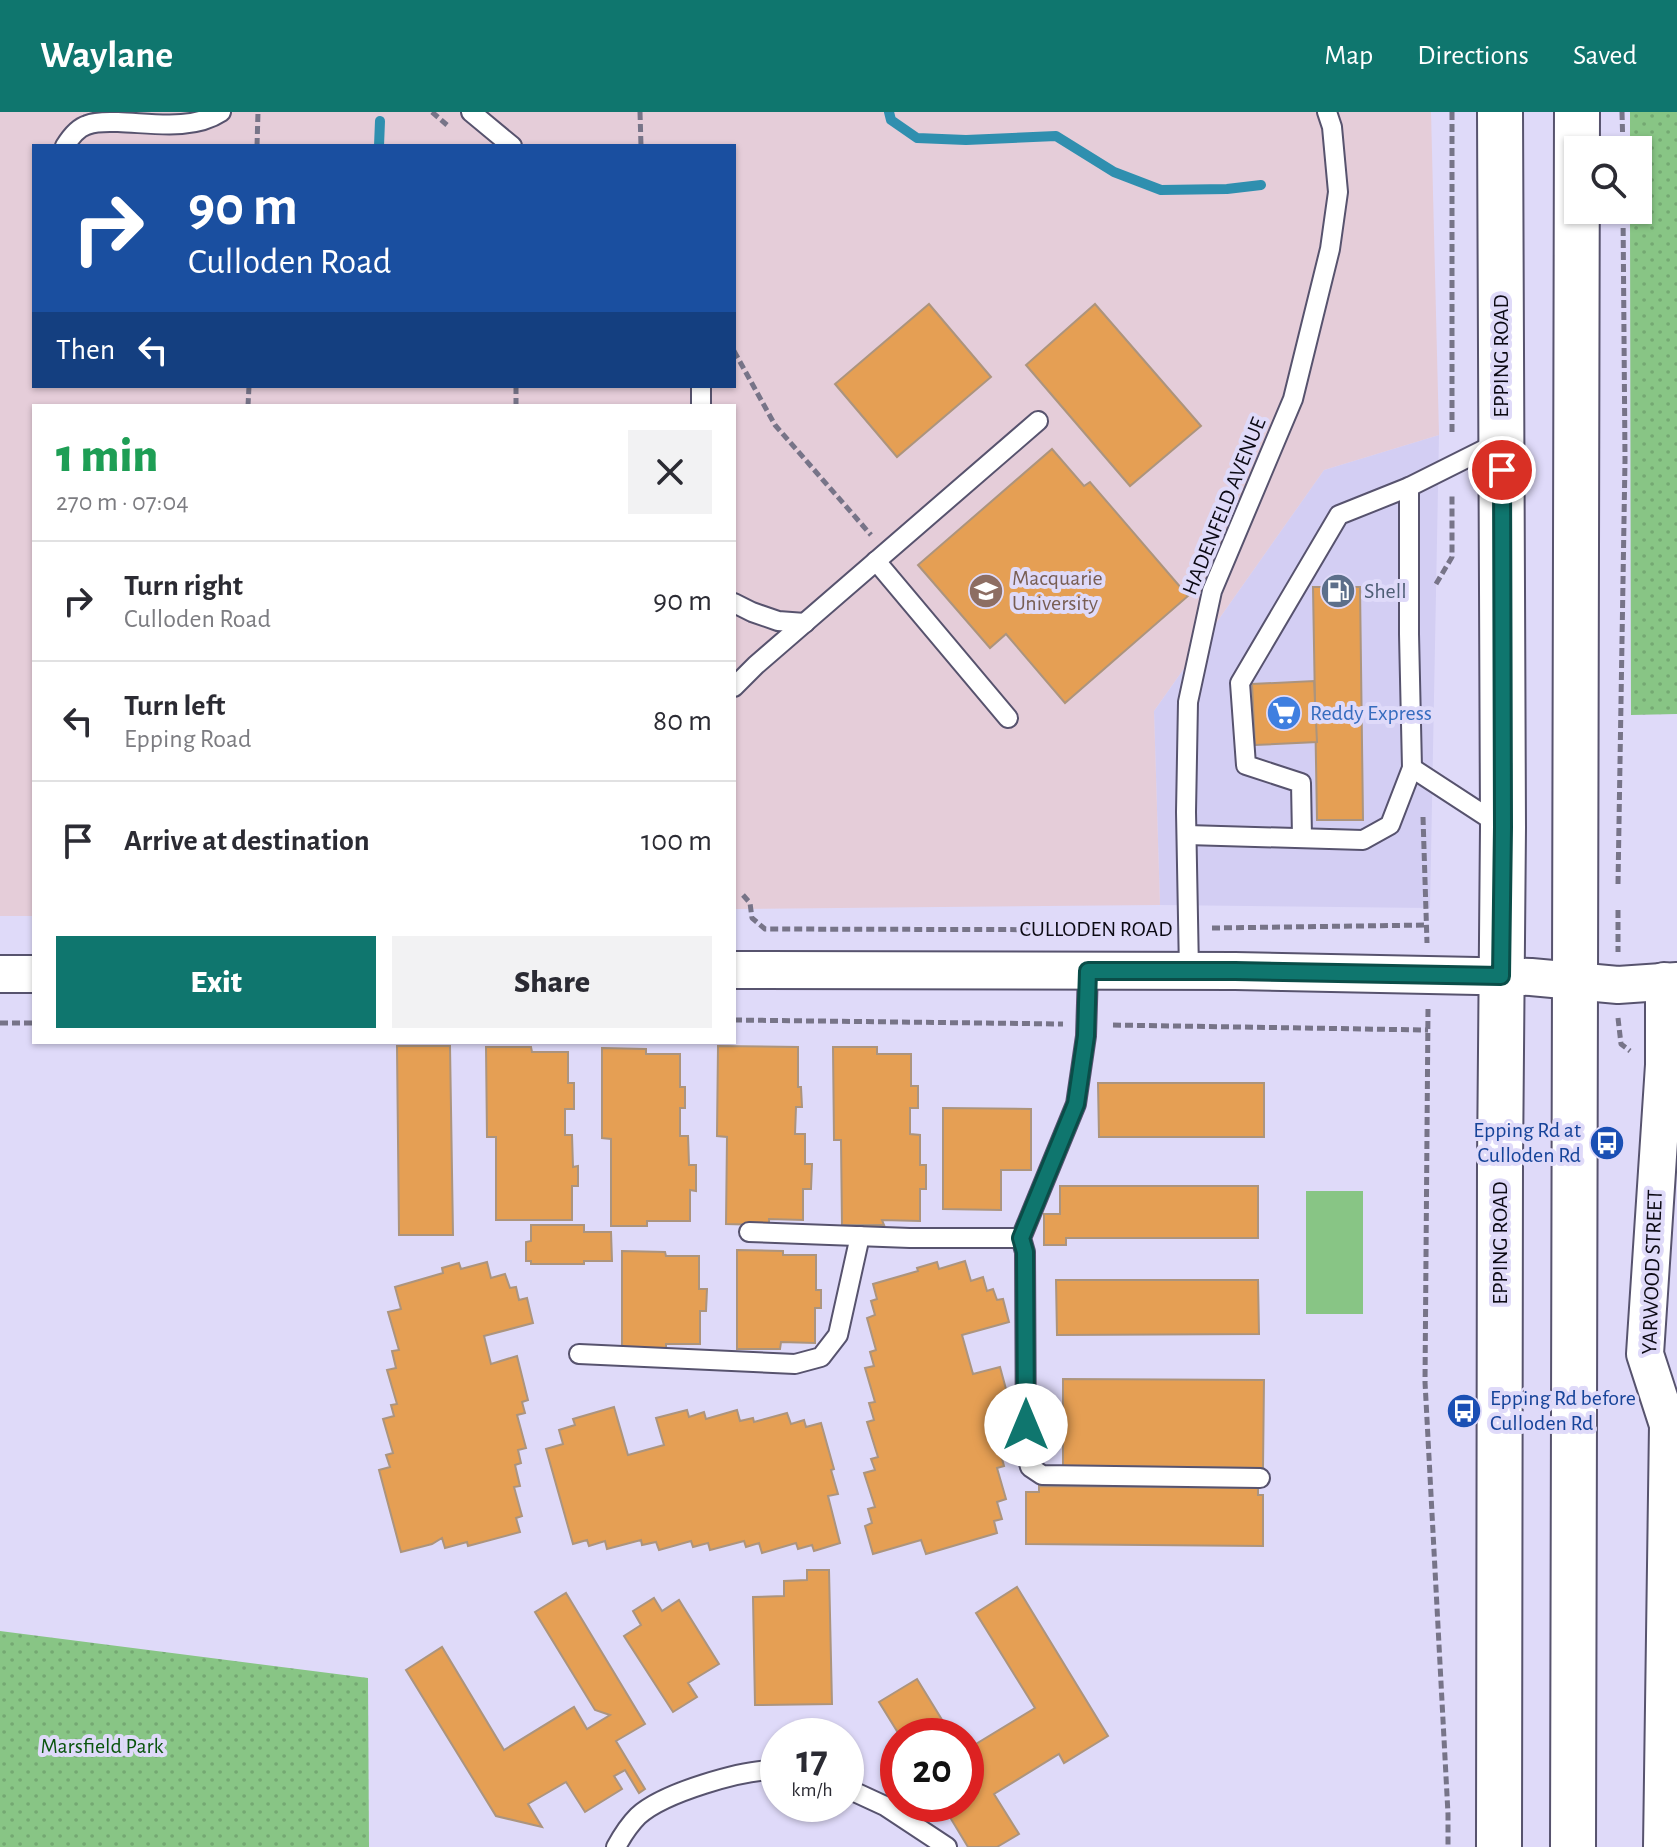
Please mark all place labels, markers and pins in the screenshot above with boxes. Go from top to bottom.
pin [1468,436,1536,504]
place label: Macquarie University [1012,567,1103,614]
school or university icon: Macquarie University [967,572,1005,610]
fuel station icon: Shell [1319,572,1357,610]
place label: Shell [1364,580,1407,602]
supermarket icon: Reddy Express [1265,694,1303,732]
place label: Reddy Express [1310,702,1432,724]
place label: Epping Rd at Culloden Rd [1473,1119,1581,1166]
bus stop icon: Epping Rd at Culloden Rd [1588,1124,1626,1162]
place label: Epping Rd before Culloden Rd [1490,1387,1636,1434]
bus stop icon: Epping Rd before Culloden Rd [1445,1392,1483,1430]

